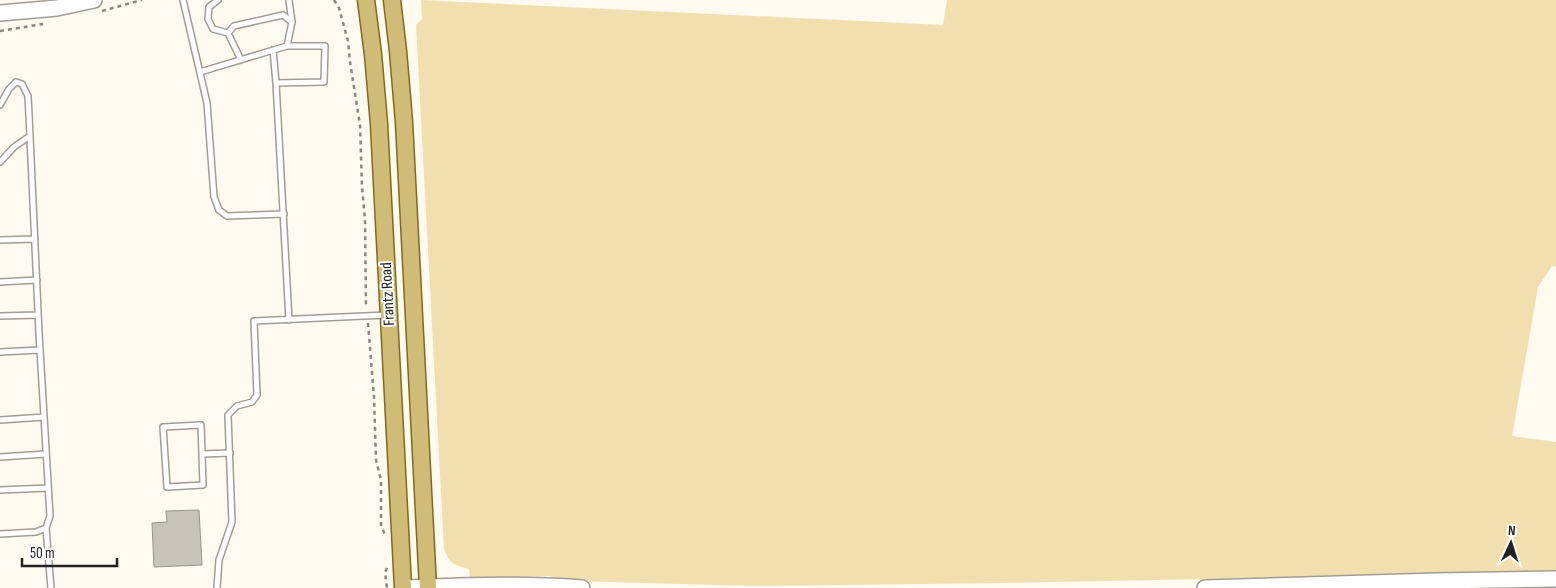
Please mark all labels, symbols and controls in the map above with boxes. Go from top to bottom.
street label: Frantz Road [377,262,399,326]
north arrow [1486,518,1536,568]
text: N [1508,522,1516,539]
scale bar [22,536,118,568]
text: 50 m [30,544,55,563]

